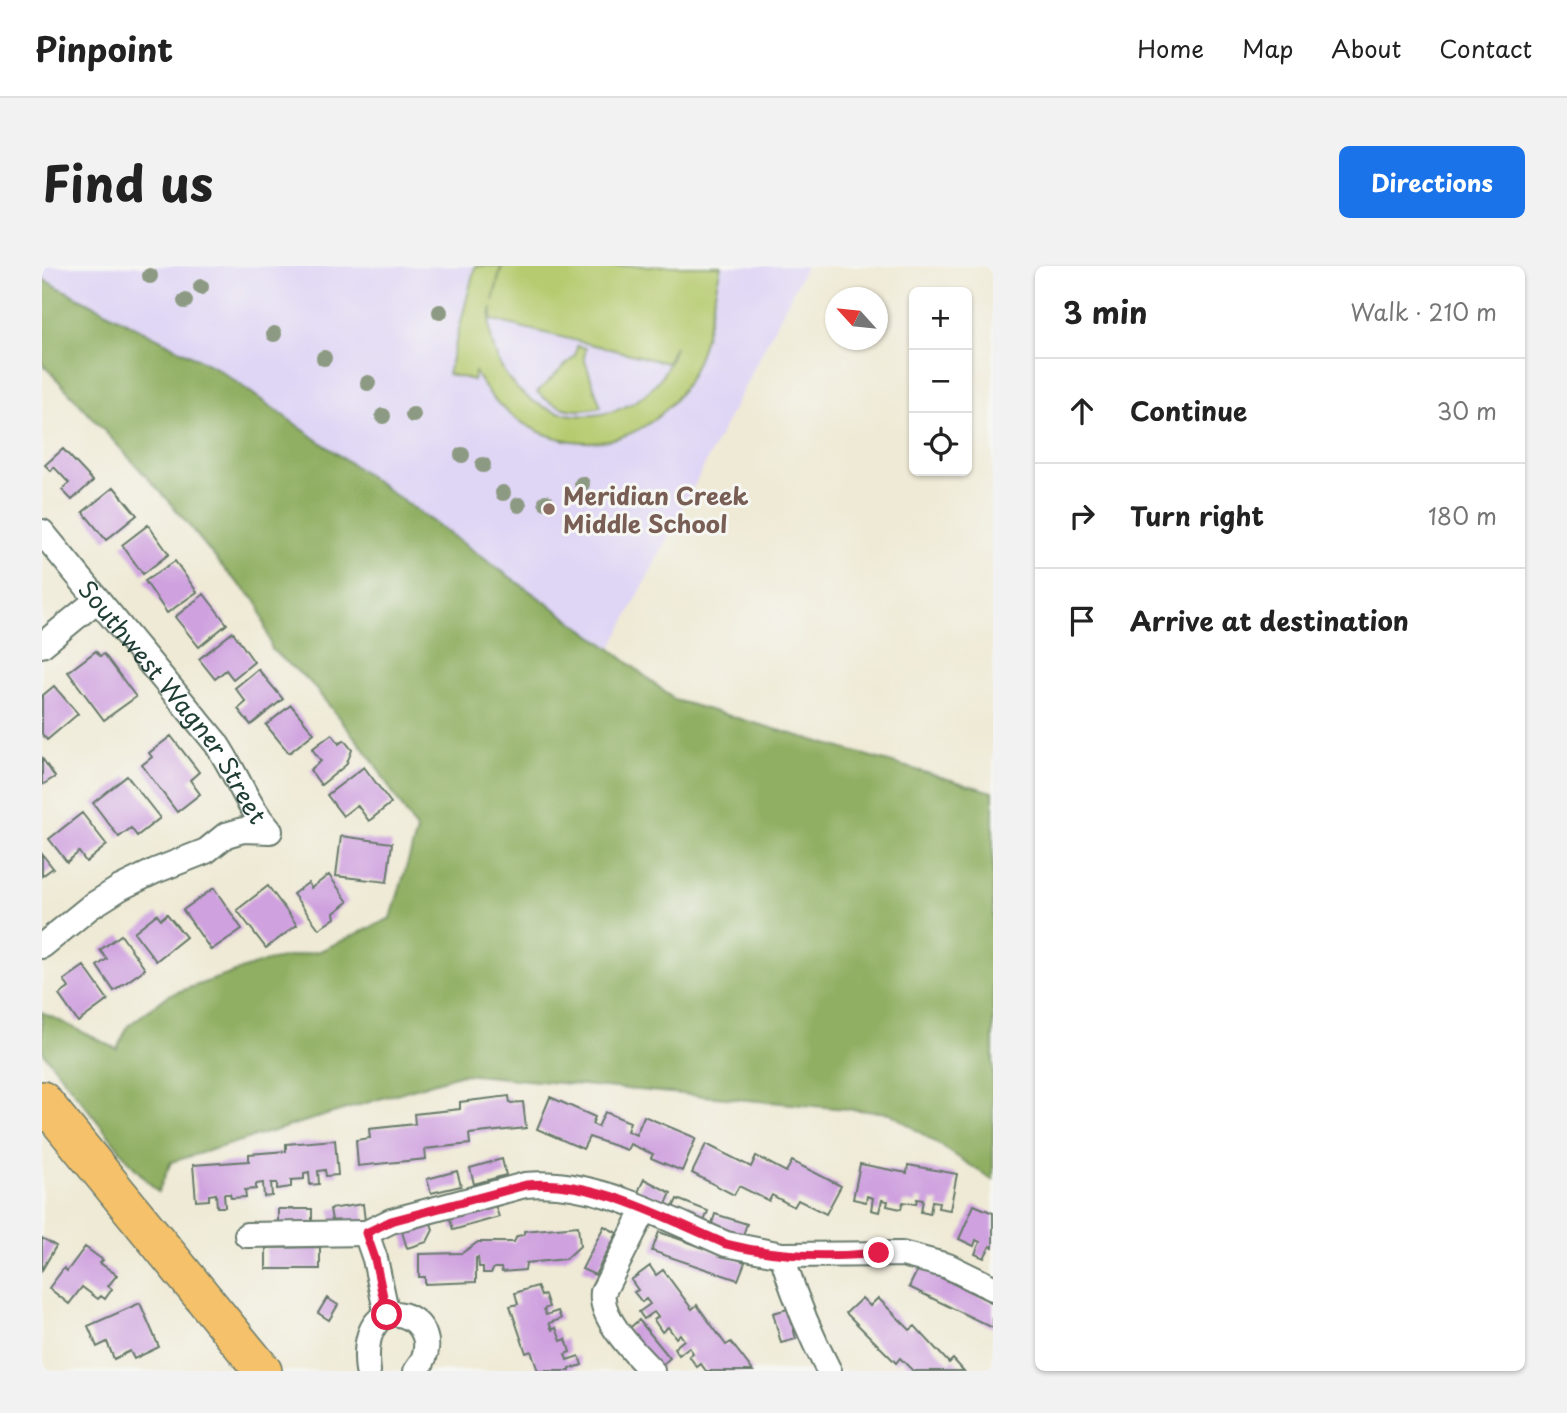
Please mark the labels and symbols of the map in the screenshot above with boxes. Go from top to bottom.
north arrow [825,287,888,350]
place label: Meridian Creek Middle School [563,477,748,541]
marker: Meridian Creek Middle School [541,501,557,517]
street label: Southwest Wagner Street [71,572,276,831]
route end [863,1237,894,1268]
route start [371,1299,402,1330]

